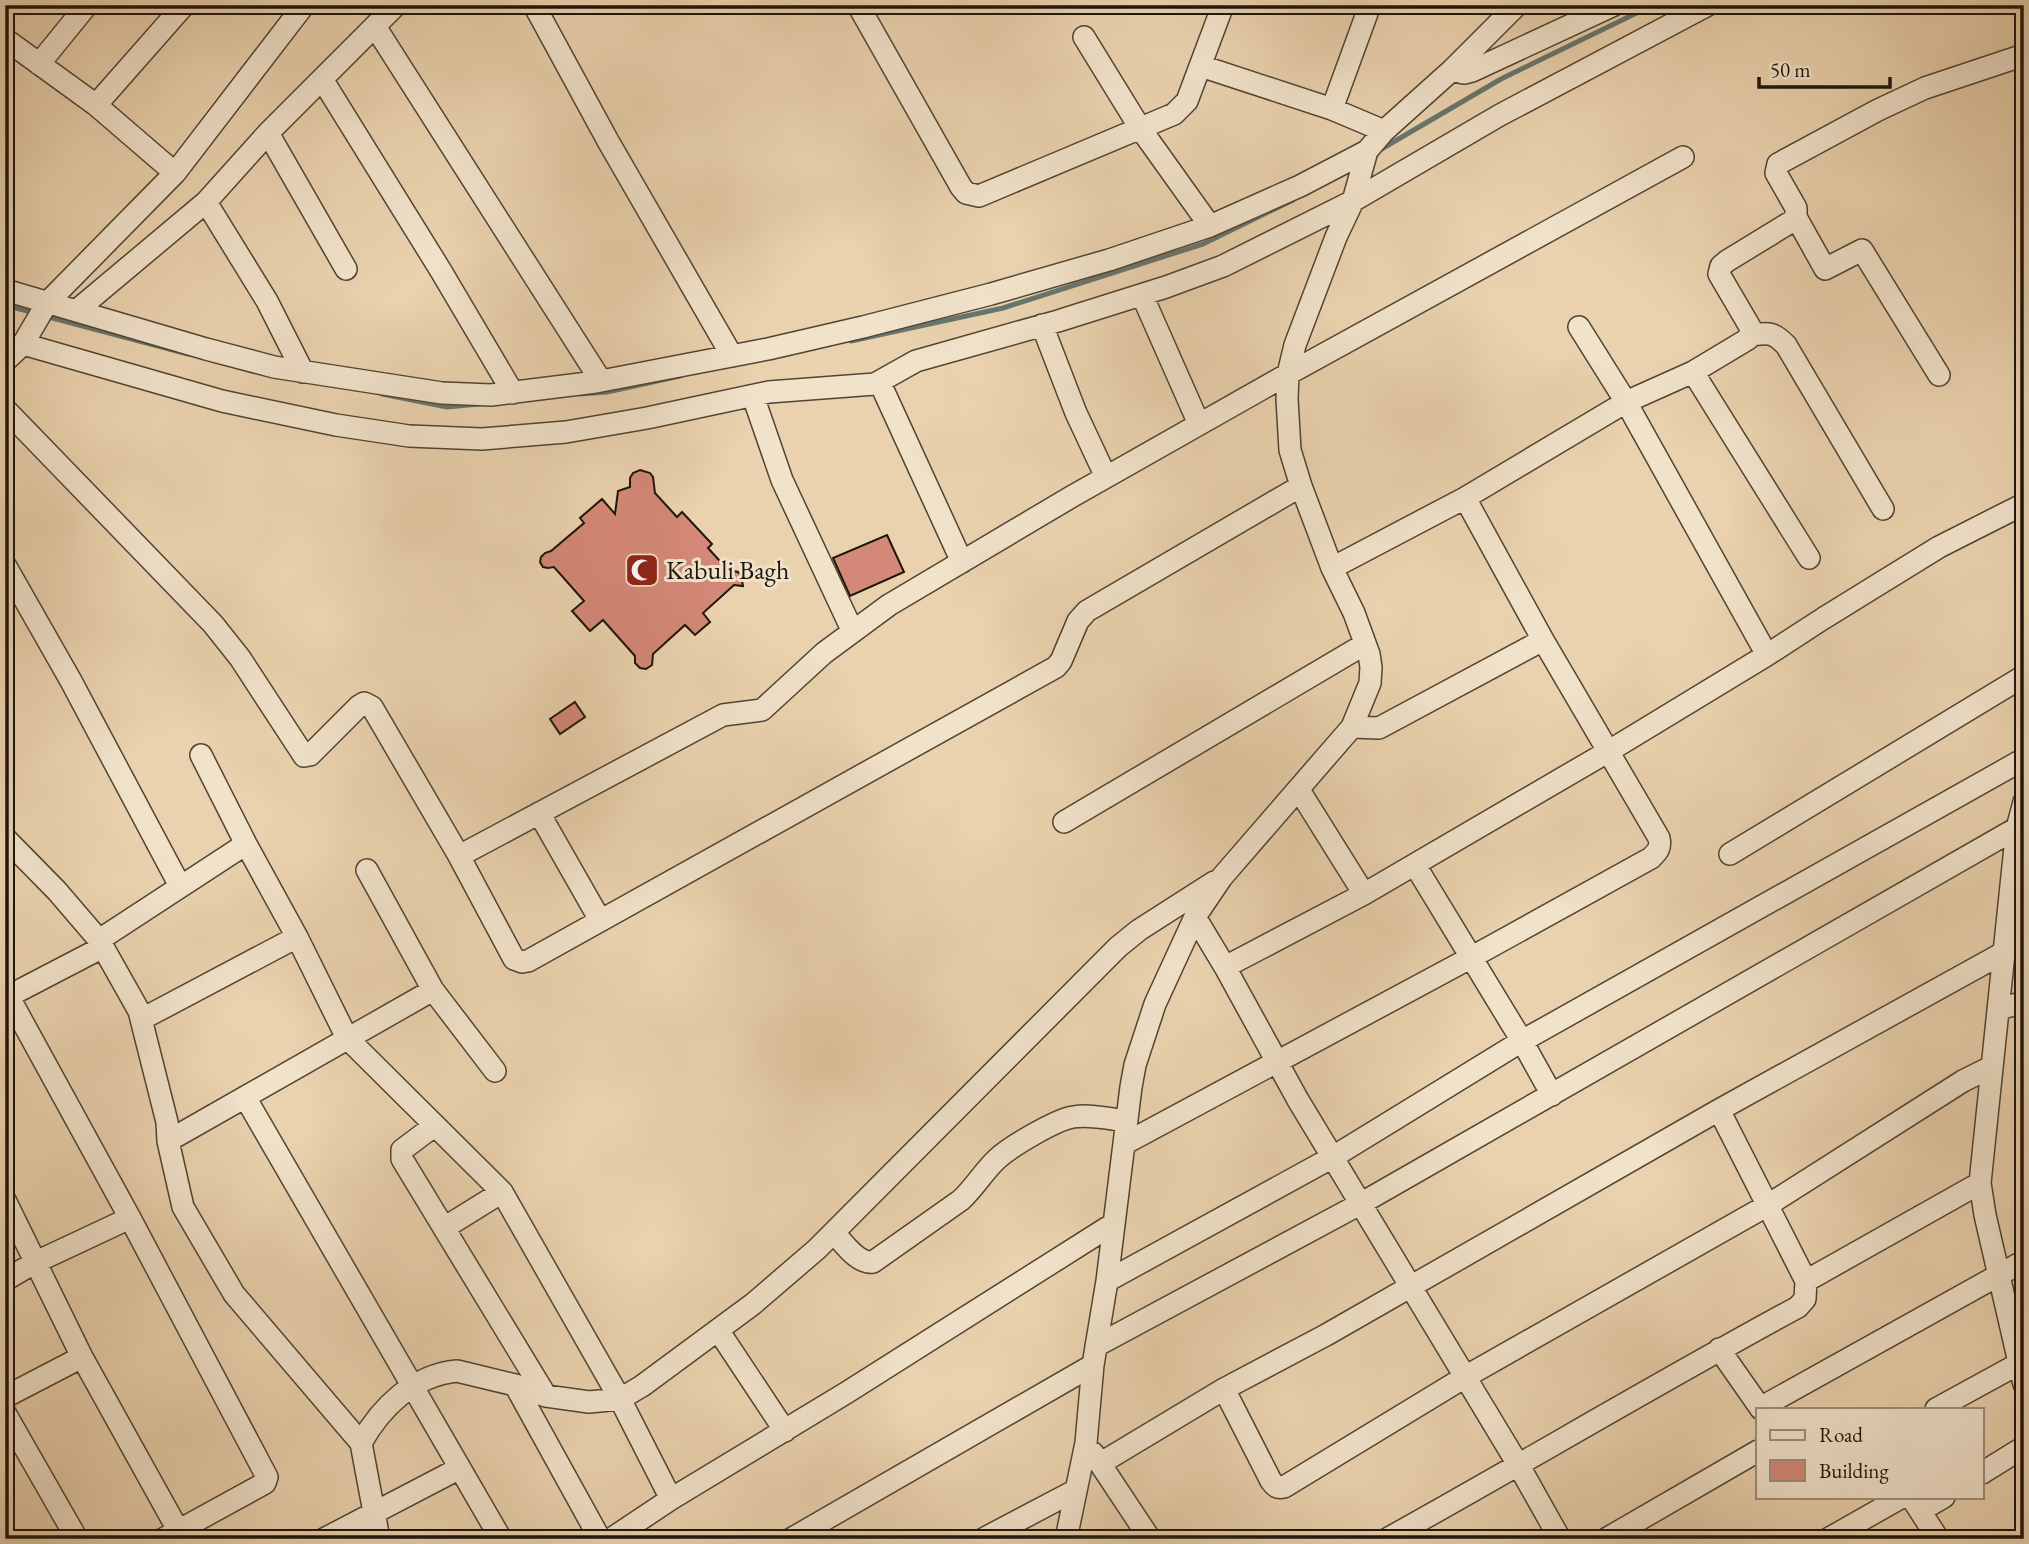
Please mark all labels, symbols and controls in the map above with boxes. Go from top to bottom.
scale bar [1759,46,1891,90]
text: 50 m [1770,56,1811,83]
mosque icon: Kabuli Bagh [623,551,661,589]
place label: Kabuli Bagh [666,553,789,587]
legend [1756,1408,1983,1498]
text: Road [1819,1421,1863,1448]
text: Building [1819,1457,1889,1484]

